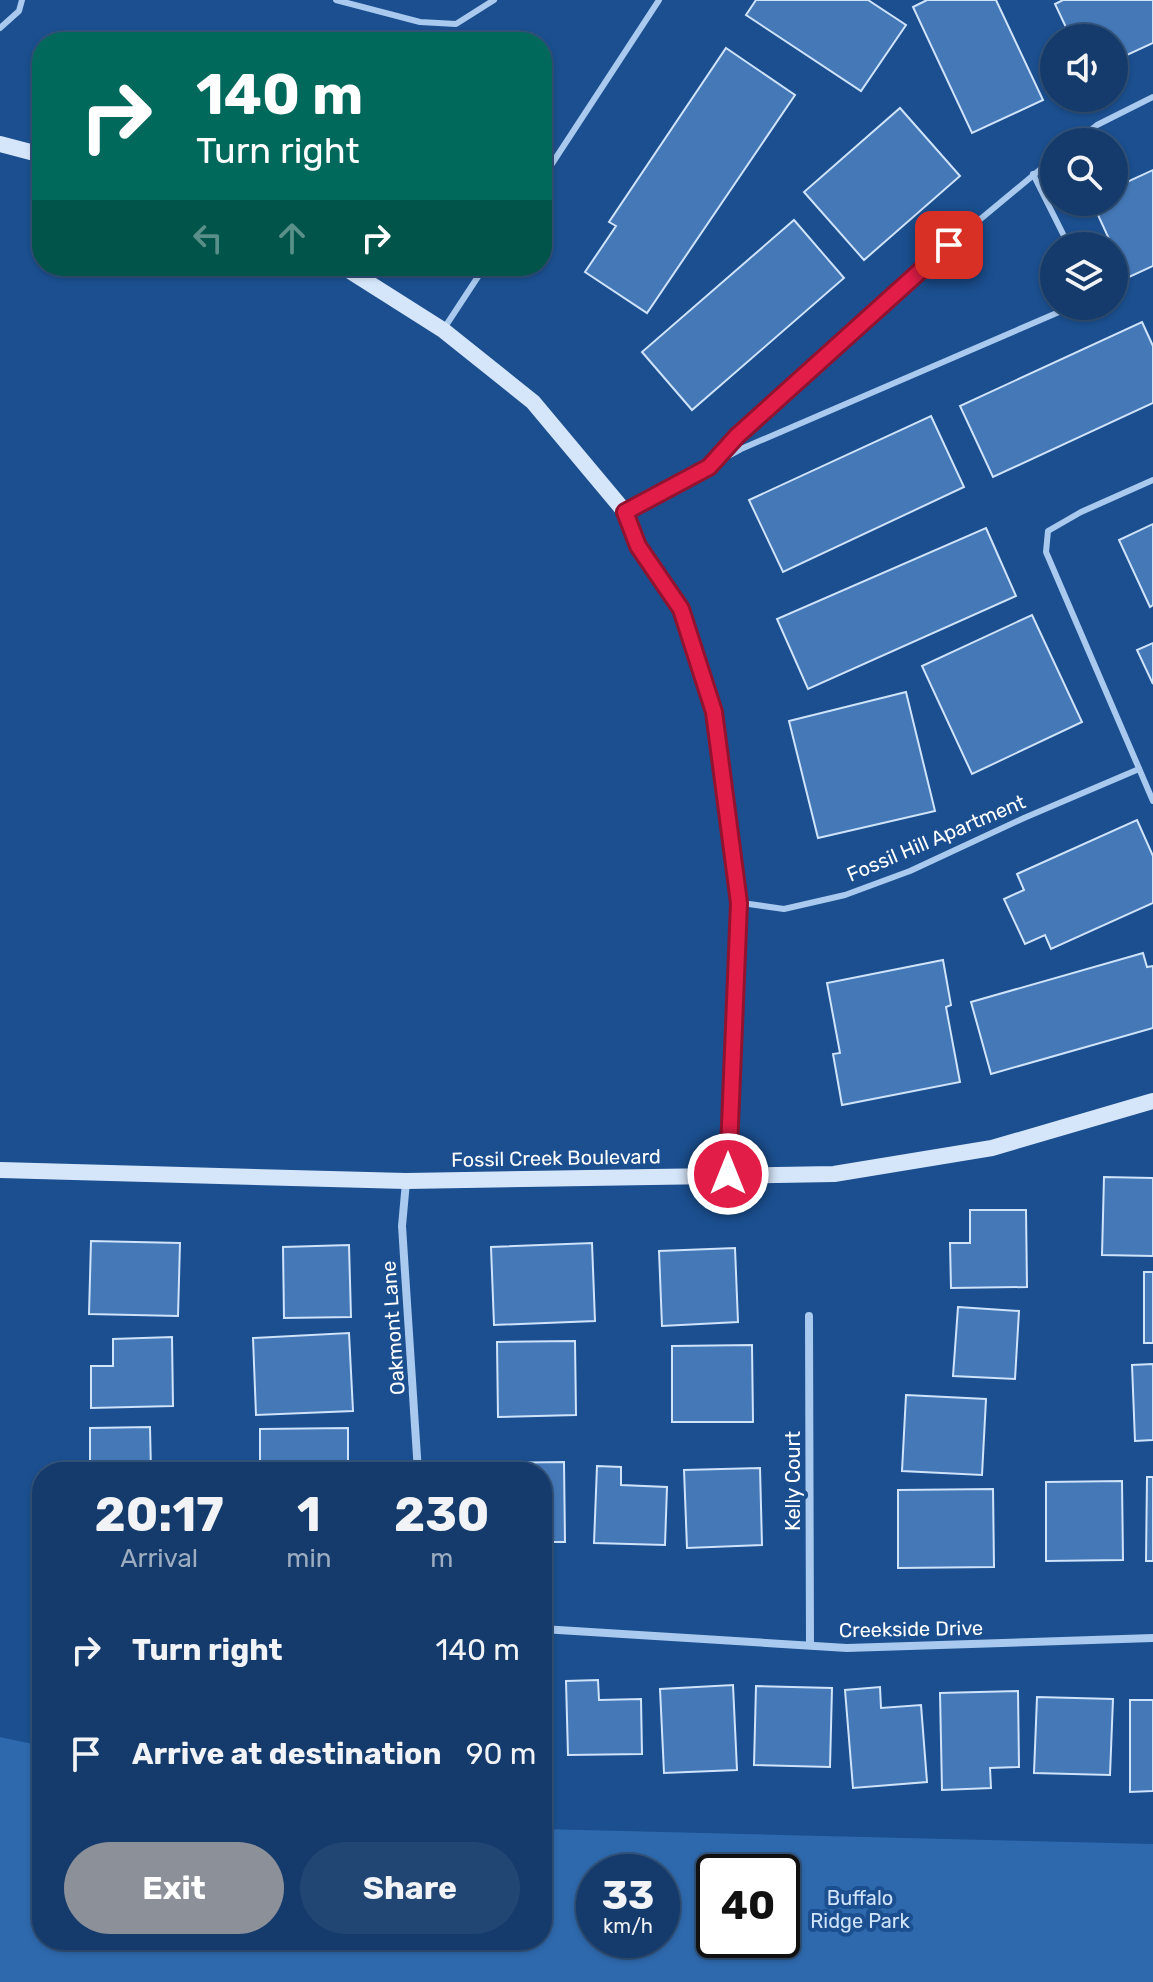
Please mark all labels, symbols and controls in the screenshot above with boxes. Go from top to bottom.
map controls [1040,24,1128,320]
button: sound [1040,24,1128,112]
text: 140 m [196,62,363,128]
icon: right [64,64,168,168]
button: search [1040,128,1128,216]
text: Turn right [196,129,360,172]
pin [915,211,983,279]
icon: left [186,216,230,260]
icon: ahead [270,216,314,260]
icon: right [354,216,398,260]
icon: arrive [927,223,971,267]
button: layers [1040,232,1128,320]
street label: Fossil Hill Apartment [843,789,1029,886]
position arrow [686,1132,770,1216]
street label: Fossil Creek Boulevard [451,1144,661,1172]
street label: Oakmont Lane [376,1260,410,1396]
street label: Kelly Court [781,1431,805,1531]
text: 20:17 [95,1486,224,1543]
text: 1 [297,1486,321,1543]
text: 230 [394,1486,489,1543]
text: Arrival [120,1543,198,1574]
text: min [286,1543,331,1574]
text: m [430,1543,453,1574]
street label: Creekside Drive [839,1616,983,1642]
icon: right [64,1628,108,1672]
text: Turn right [132,1632,283,1668]
text: 140 m [435,1632,520,1668]
icon: arrive [64,1732,108,1776]
text: Arrive at destination [132,1736,442,1772]
text: 90 m [466,1736,537,1772]
button: Exit [64,1842,284,1934]
button: Share [300,1842,520,1934]
speed limit sign: 40 [696,1854,800,1958]
text: 33 [602,1872,654,1919]
park label: Buffalo Ridge Park [810,1886,910,1933]
text: km/h [603,1914,653,1938]

